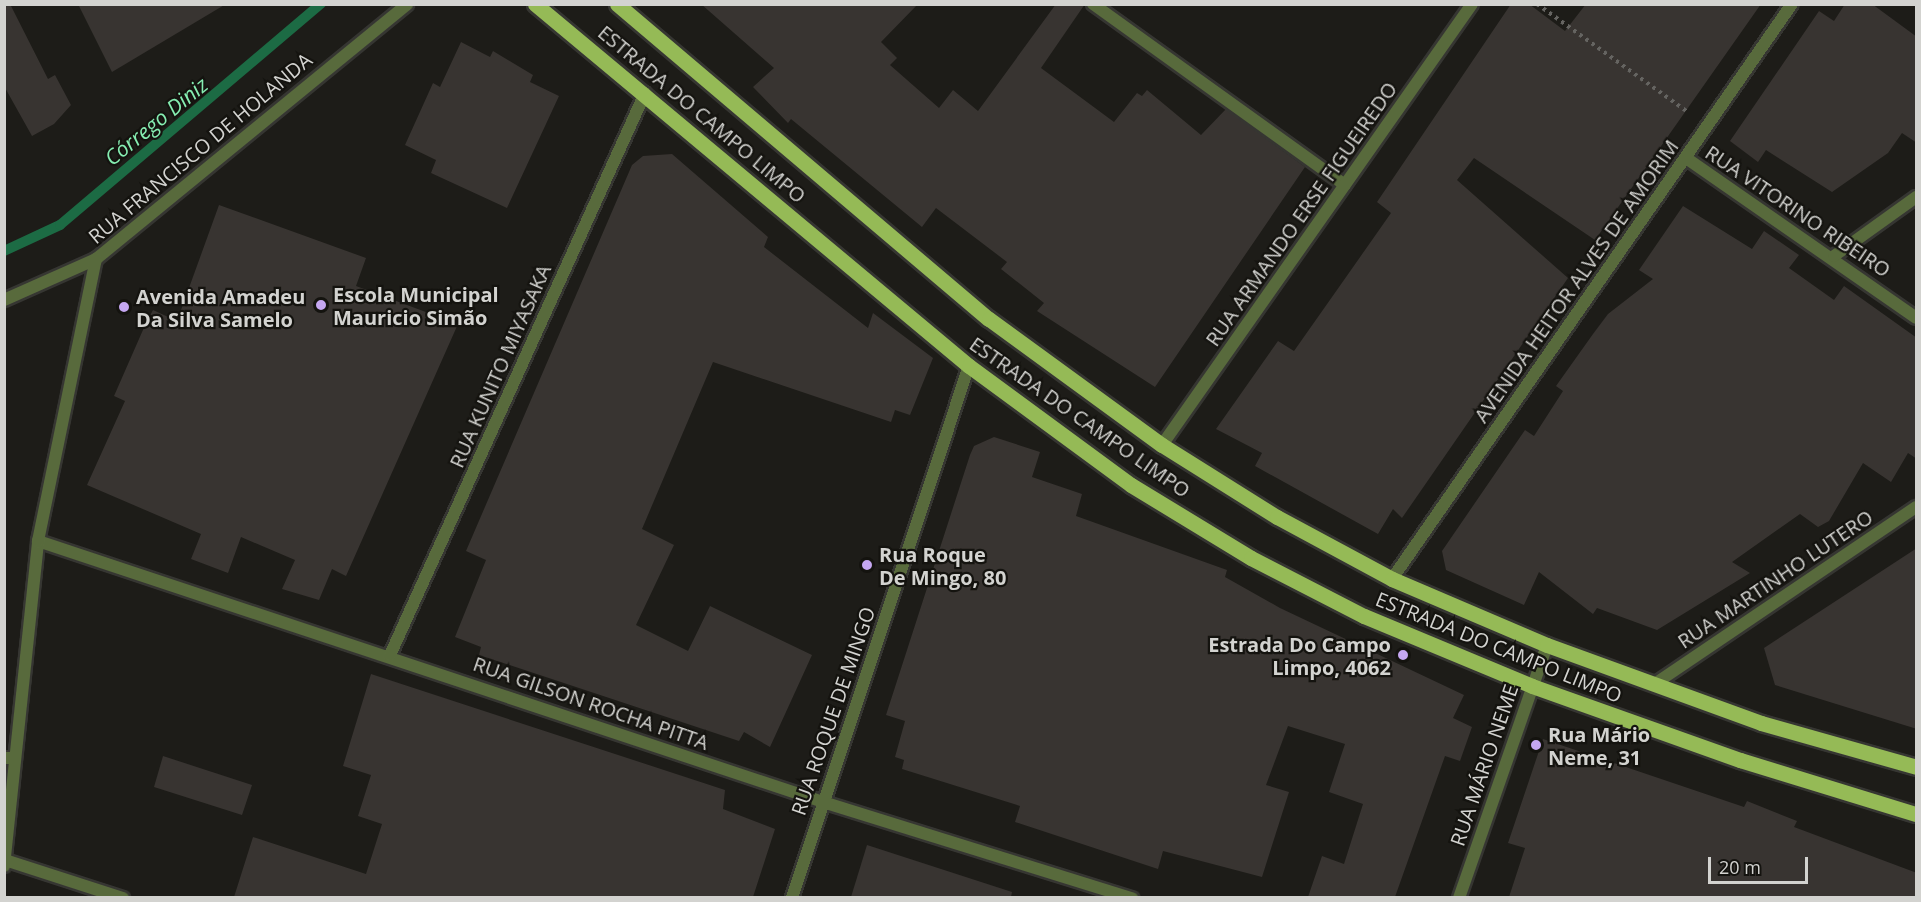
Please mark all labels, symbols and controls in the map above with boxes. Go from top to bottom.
street label: ESTRADA DO CAMPO LIMPO [593,20,811,208]
street label: RUA FRANCISCO DE HOLANDA [83,48,317,248]
water label: Córrego Diniz [99,72,213,170]
street label: RUA ARMANDO ERSE FIGUEIREDO [1200,77,1402,351]
street label: AVENIDA HEITOR ALVES DE AMORIM [1469,135,1683,427]
street label: RUA VITORINO RIBEIRO [1701,140,1895,282]
street label: RUA KUNITO MIYASAKA [444,261,556,471]
place label: Escola Municipal Mauricio Simão [333,282,499,329]
place label: Avenida Amadeu Da Silva Samelo [136,284,305,331]
marker: Escola Municipal Mauricio Simão [314,298,328,312]
marker: Avenida Amadeu Da Silva Samelo [117,300,131,314]
street label: ESTRADA DO CAMPO LIMPO [965,332,1195,502]
street label: RUA MARTINHO LUTERO [1673,505,1877,653]
place label: Rua Roque De Mingo, 80 [879,542,1006,589]
marker: Rua Roque De Mingo, 80 [860,558,874,572]
street label: ESTRADA DO CAMPO LIMPO [1372,587,1626,707]
street label: RUA ROQUE DE MINGO [786,604,880,818]
place label: Estrada Do Campo Limpo, 4062 [1208,632,1391,679]
marker: Estrada Do Campo Limpo, 4062 [1396,648,1410,662]
street label: RUA GILSON ROCHA PITTA [470,651,712,755]
street label: RUA MÁRIO NEME [1445,681,1523,849]
place label: Rua Mário Neme, 31 [1548,722,1650,769]
marker: Rua Mário Neme, 31 [1529,738,1543,752]
scale bar [1711,845,1812,883]
text: 20 m [1719,855,1761,879]

